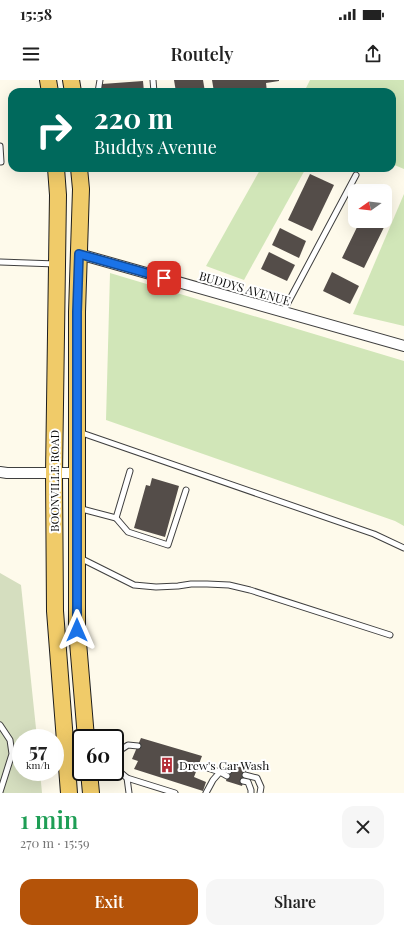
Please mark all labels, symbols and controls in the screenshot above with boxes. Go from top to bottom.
text: 15:58 [20,4,52,24]
text: Routely [170,42,234,66]
icon: menu [20,43,42,65]
icon: share [362,43,384,65]
text: 220 m [94,99,173,136]
icon: right [28,104,80,156]
text: Buddys Avenue [94,135,217,159]
north arrow [348,184,392,228]
map controls [348,184,392,228]
pin [147,261,181,295]
icon: arrive [153,267,175,289]
street label: BUDDYS AVENUE [197,267,293,309]
street label: BOONVILLE ROAD [46,430,62,532]
position arrow [56,609,98,651]
speed limit sign: 60 [72,729,124,781]
text: 57 [29,736,47,763]
building icon: Drew's Car Wash [158,756,176,774]
place label: Drew's Car Wash [179,757,269,773]
text: km/h [26,758,50,772]
text: 1 min [20,803,78,835]
button: close [342,806,384,848]
text: 270 m · 15:59 [20,834,90,851]
button: Exit [20,879,198,925]
button: Share [206,879,384,925]

